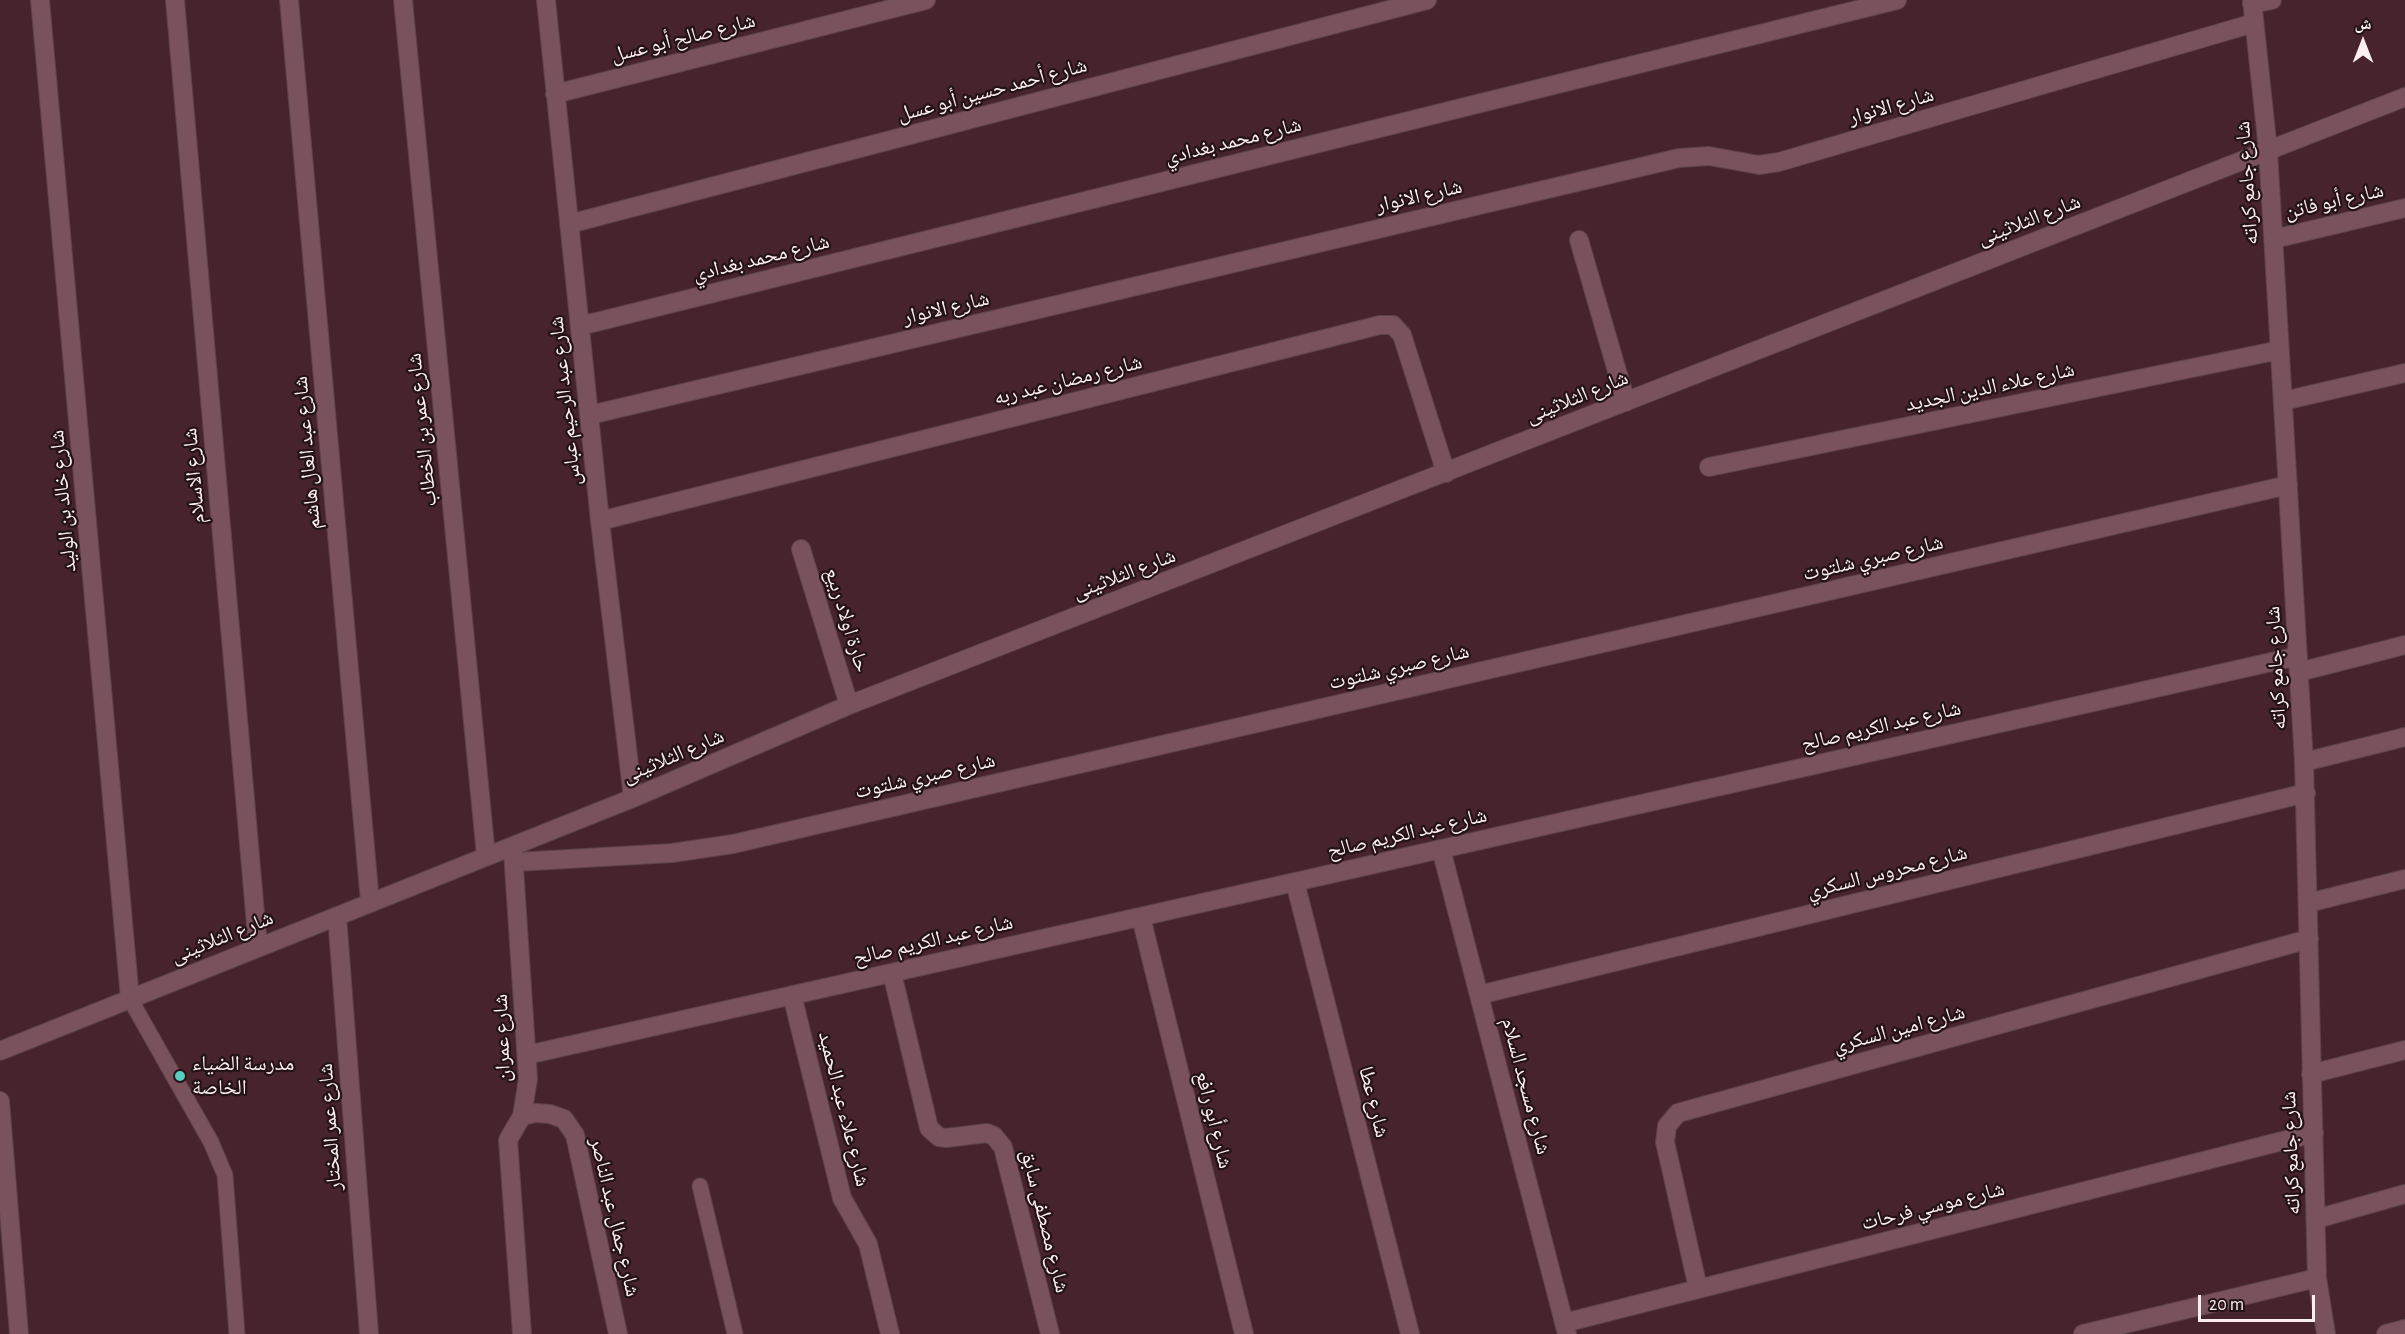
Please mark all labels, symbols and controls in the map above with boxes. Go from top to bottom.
street label: شارع صالح أبو عسل [608,8,758,68]
north arrow [2333,12,2393,72]
text: ش [2355,16,2371,32]
street label: شارع أحمد حسين أبو عسل [894,53,1090,127]
street label: شارع الانوار [1845,82,1937,130]
street label: شارع محمد بغدادي [1162,112,1304,170]
street label: شارع جامع كراته [2230,120,2264,246]
street label: شارع الانوار [1373,174,1465,218]
street label: شارع أبو فاتن [2282,177,2386,225]
street label: شارع الثلاثينى [1974,189,2084,251]
street label: شارع محمد بغدادي [690,229,832,287]
street label: شارع الانوار [900,286,992,330]
street label: شارع عبد الرحيم عباس [544,315,586,487]
street label: شارع رمضان عبد ربه [991,349,1145,411]
street label: شارع عمر بن الخطاب [401,352,443,508]
street label: شارع علاء الدين الجديد [1903,357,2077,417]
street label: شارع الثلاثينى [1522,365,1632,429]
street label: شارع عبد العال هاشم [288,375,326,531]
street label: شارع الاسلام [177,427,211,525]
street label: شارع خالد بن الوليد [44,429,82,573]
street label: شارع صبري شلتوت [1800,530,1946,586]
street label: شارع الثلاثينى [1069,543,1179,605]
street label: حارة اولاد ربيع [819,565,875,675]
street label: شارع جامع كراته [2260,605,2292,731]
street label: شارع صبري شلتوت [1326,639,1472,695]
street label: شارع عبد الكريم صالح [1799,695,1963,757]
street label: شارع الثلاثينى [618,723,728,789]
street label: شارع صبري شلتوت [852,748,998,804]
street label: شارع عبد الكريم صالح [1325,802,1489,864]
street label: شارع محروس السكري [1804,840,1970,904]
street label: شارع الثلاثينى [167,905,277,969]
street label: شارع عبد الكريم صالح [851,909,1015,971]
street label: شارع عمران [488,993,516,1083]
street label: شارع امين السكري [1830,999,1968,1059]
street label: شارع مسجد السلام [1496,1015,1556,1157]
street label: شارع علاء عبد الحميد [813,1029,875,1189]
place label: مدرسة الضياء الخاصة [192,1051,294,1101]
street label: شارع عمر المختار [313,1062,347,1192]
street label: شارع عطا [1353,1064,1395,1140]
marker: مدرسة الضياء الخاصة [173,1069,187,1083]
street label: شارع أبو رافع [1190,1069,1238,1171]
street label: شارع جامع كراته [2276,1091,2306,1215]
street label: شارع جمال عبد الناصر [584,1135,646,1299]
street label: شارع مصطفى سابق [1015,1147,1075,1295]
street label: شارع موسي فرحات [1859,1176,2007,1236]
scale bar [2201,1283,2318,1321]
text: 20 m [2209,1296,2244,1314]

